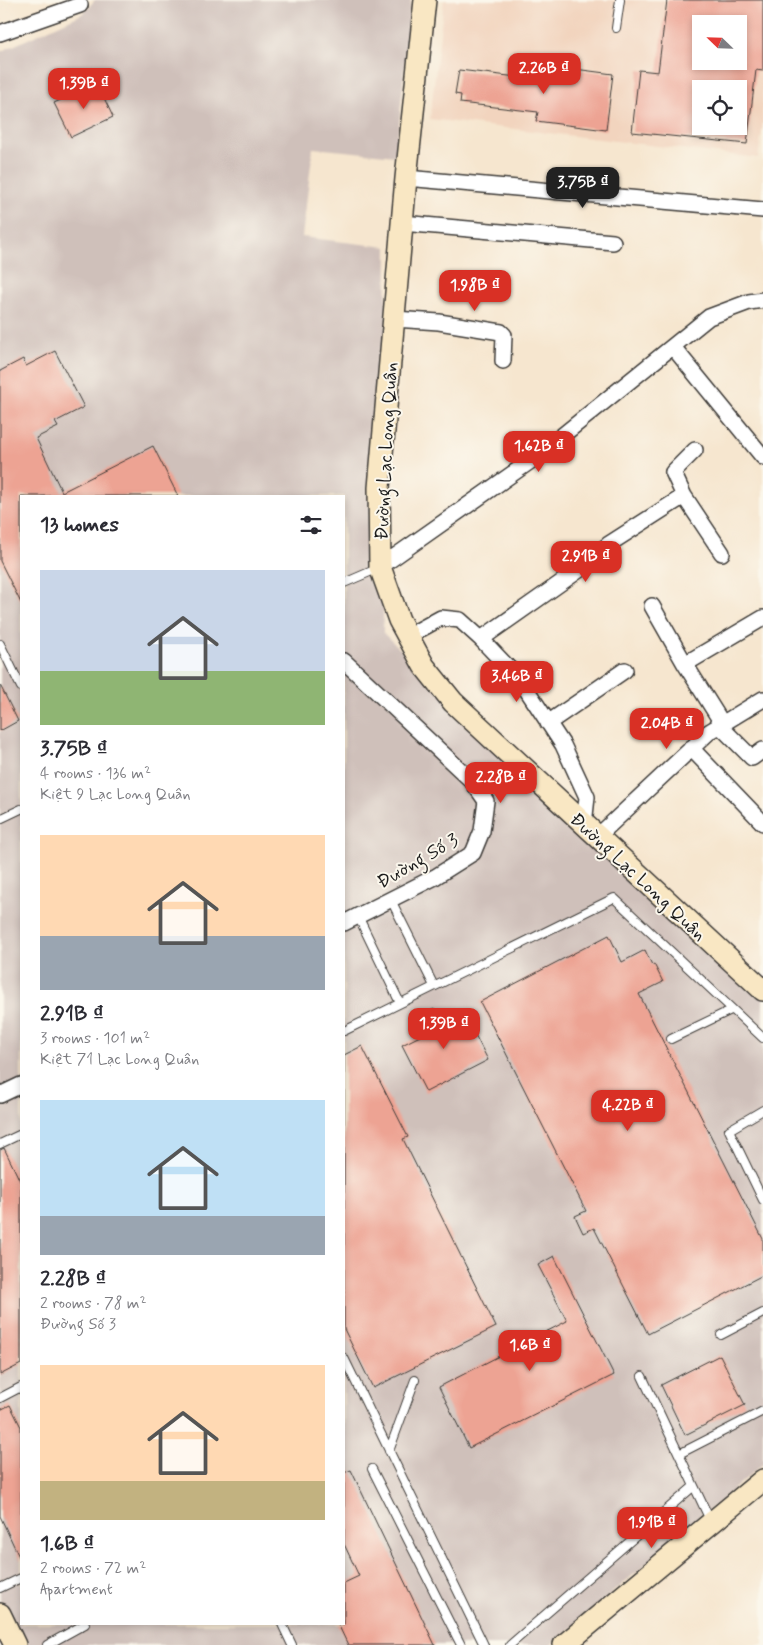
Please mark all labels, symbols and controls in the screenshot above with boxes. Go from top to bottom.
north arrow [692,15,748,70]
map controls [692,15,747,135]
pin: 2.26B ₫ [498,52,590,95]
text: 2.26B ₫ [519,58,569,79]
pin: 1.39B ₫ [38,68,130,110]
text: 1.39B ₫ [59,73,109,94]
button: locate [692,80,747,135]
pin: 3.75B ₫ [537,166,629,209]
text: 3.75B ₫ [557,172,609,193]
pin: 1.98B ₫ [429,270,521,312]
text: 1.98B ₫ [450,275,500,296]
street label: Đường Lạc Long Quân [369,361,407,541]
pin: 1.62B ₫ [493,430,585,473]
text: 1.62B ₫ [514,436,564,457]
text: 13 homes [40,511,119,539]
icon: filters [297,511,325,539]
pin: 2.91B ₫ [540,540,632,583]
text: 2.91B ₫ [562,546,610,567]
icon: home [138,603,228,693]
pin: 3.46B ₫ [471,660,563,703]
text: 3.46B ₫ [491,666,543,687]
pin: 2.04B ₫ [621,708,713,750]
text: 2.04B ₫ [641,713,693,734]
text: 3.75B ₫ [40,735,108,763]
pin: 2.28B ₫ [455,762,547,804]
text: 4 rooms · 136 m² [40,763,151,784]
text: 2.28B ₫ [476,767,526,788]
text: Kiệt 9 Lạc Long Quân [40,784,191,805]
street label: Đường Lạc Long Quân [562,807,712,949]
street label: Đường Số 3 [372,828,465,897]
icon: home [138,868,228,958]
text: 2.91B ₫ [40,1000,104,1028]
pin: 1.39B ₫ [398,1008,490,1050]
text: 1.39B ₫ [419,1013,469,1034]
text: 3 rooms · 101 m² [40,1028,150,1049]
text: Kiệt 71 Lạc Long Quân [40,1049,199,1070]
pin: 4.22B ₫ [582,1090,674,1132]
text: 4.22B ₫ [602,1095,654,1116]
icon: home [138,1133,228,1223]
text: 2.28B ₫ [40,1265,106,1293]
text: 2 rooms · 78 m² [40,1293,147,1314]
text: Đường Số 3 [40,1314,116,1335]
pin: 1.6B ₫ [489,1330,571,1372]
text: 1.6B ₫ [509,1335,551,1356]
icon: home [138,1398,228,1488]
pin: 1.91B ₫ [606,1506,698,1549]
text: 1.91B ₫ [628,1512,676,1533]
text: 1.6B ₫ [40,1530,94,1558]
text: 2 rooms · 72 m² [40,1558,146,1579]
text: Apartment [40,1579,113,1600]

